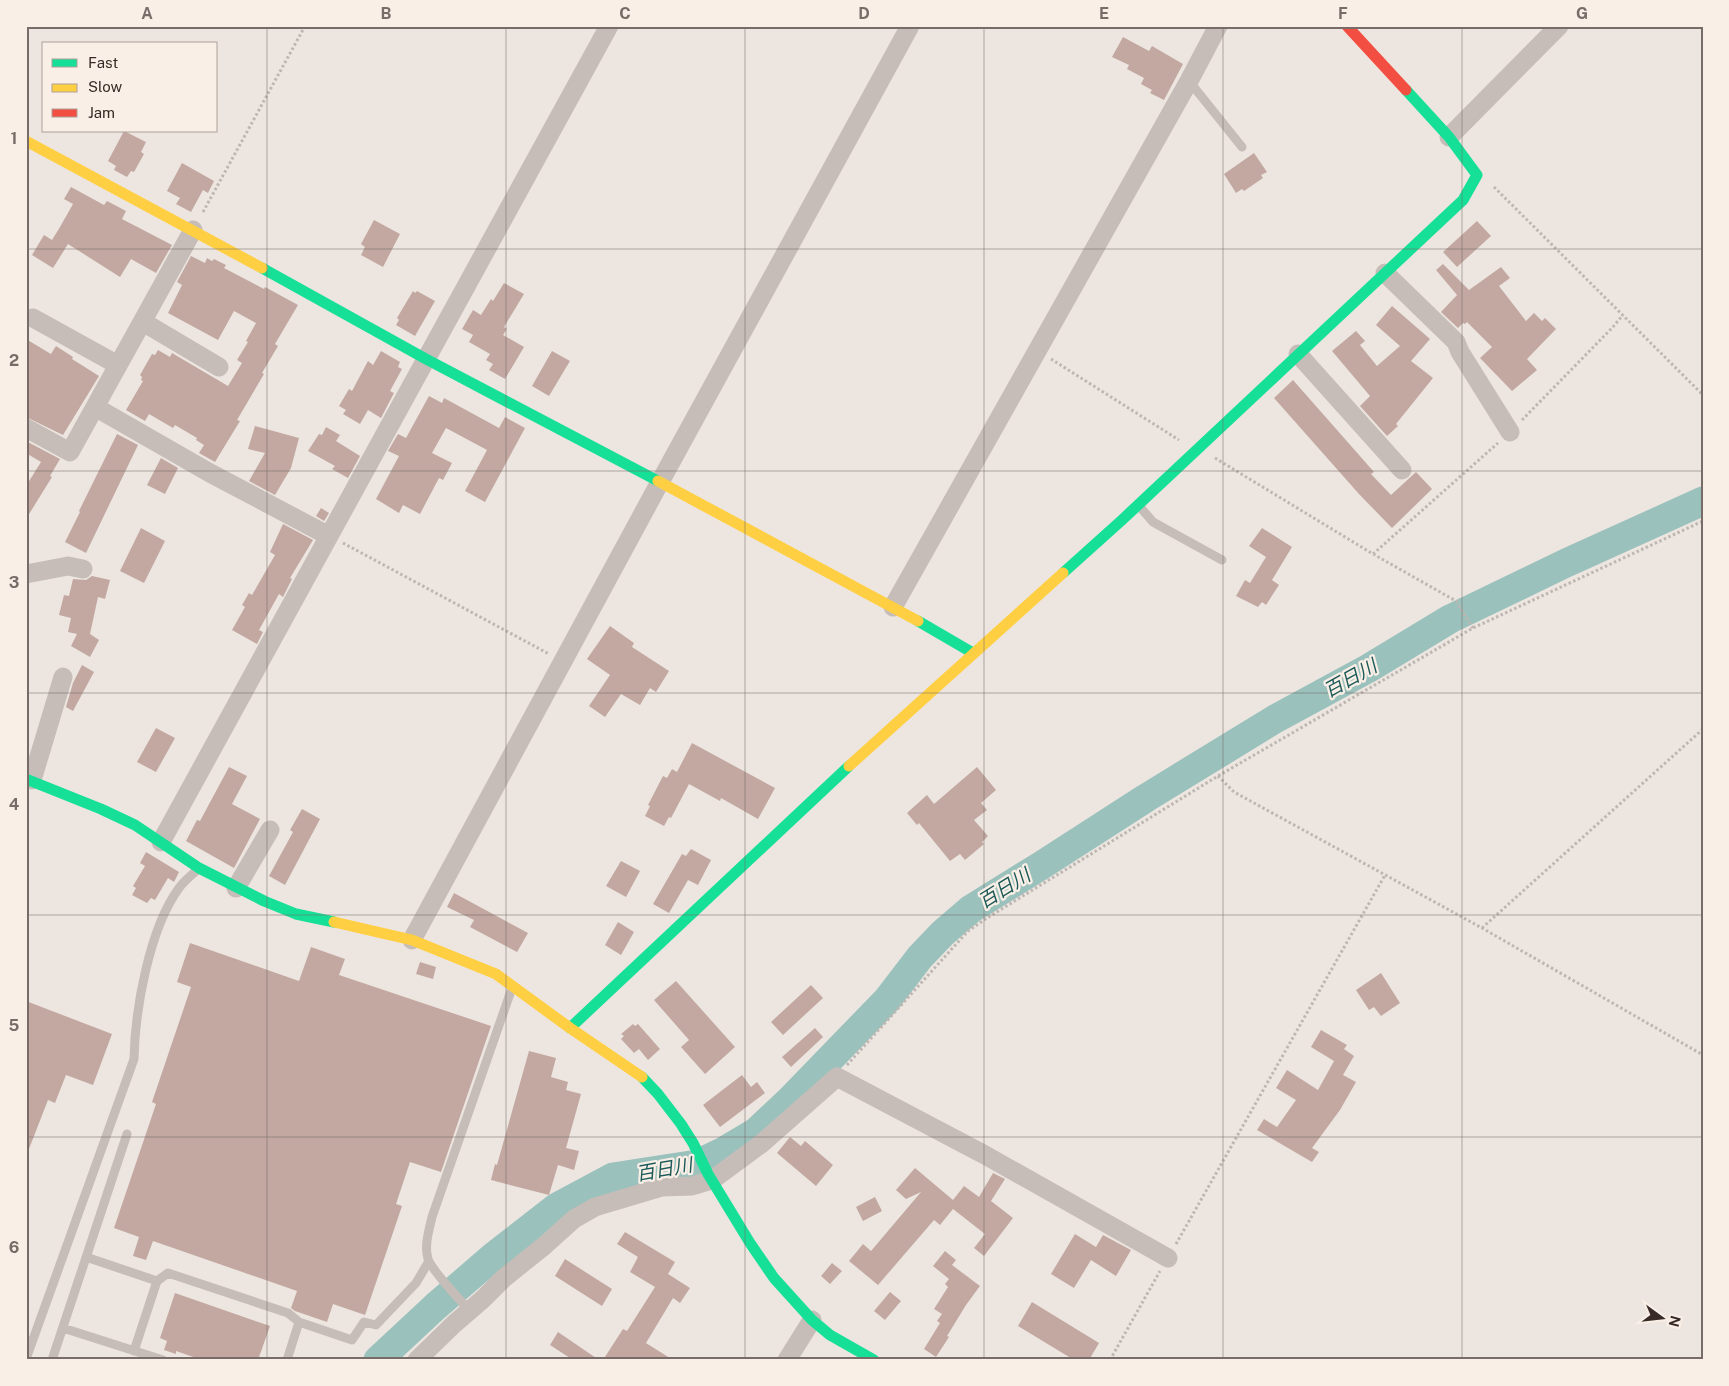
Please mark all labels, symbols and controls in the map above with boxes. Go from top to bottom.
text: A [141,4,153,23]
text: B [381,4,392,23]
text: C [619,4,631,23]
text: D [858,4,870,23]
text: E [1099,4,1109,23]
text: F [1338,4,1348,23]
text: G [1576,4,1588,23]
legend [42,42,218,132]
text: Fast [88,54,118,71]
text: Slow [88,78,123,95]
text: Jam [88,104,115,121]
text: 1 [11,129,17,148]
text: 2 [9,351,19,370]
text: 3 [9,573,19,592]
water label: 百日川 [1320,654,1382,701]
text: 4 [9,795,20,814]
water label: 百日川 [974,863,1036,912]
text: 5 [9,1016,20,1035]
water label: 百日川 [634,1153,696,1185]
text: 6 [9,1238,19,1257]
north arrow [1636,1294,1686,1344]
text: N [1665,1314,1684,1329]

